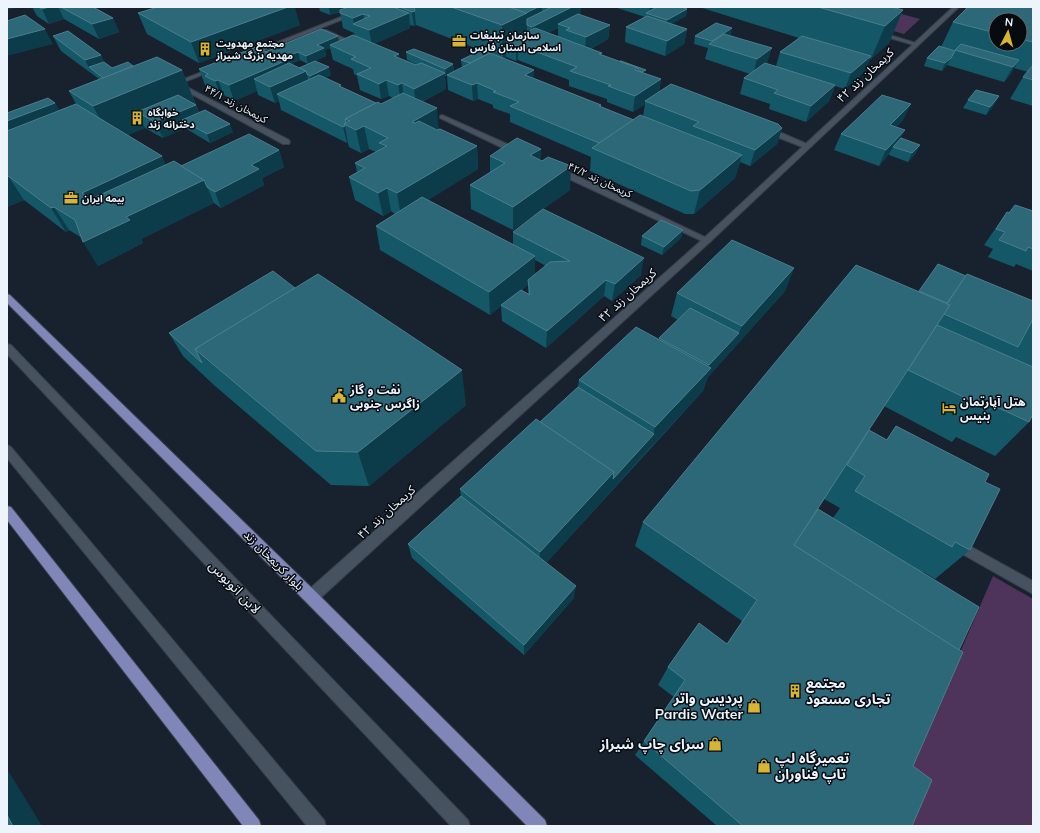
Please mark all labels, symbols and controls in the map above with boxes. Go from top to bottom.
north arrow [988,12,1028,52]
text: N [1004,15,1014,29]
place label: سازمان تبلیغات اسلامی استان فارس [470,29,561,54]
office icon: سازمان تبلیغات اسلامی استان فارس [451,33,467,49]
place label: مجتمع مهدویت مهدیه بزرگ شیراز [215,37,293,62]
building icon: مجتمع مهدویت مهدیه بزرگ شیراز [197,41,213,57]
street label: کریمخان زند ۴۲ [833,44,898,105]
street label: کریمخان زند ۴۴/۱ [202,82,270,126]
place label: خوابگاه دخترانه زند [148,106,195,131]
building icon: خوابگاه دخترانه زند [129,110,145,126]
street label: کریمخان زند ۴۲/۲ [566,159,635,201]
office icon: بیمه ایران [63,190,79,206]
place label: بیمه ایران [82,192,125,205]
street label: کریمخان زند ۴۲ [595,264,660,325]
place label: نفت و گاز زاگرس جنوبی [349,382,420,411]
public building icon: نفت و گاز زاگرس جنوبی [331,388,347,404]
place label: هتل آپارتمان بنیس [960,394,1026,423]
hotel icon: هتل آپارتمان بنیس [941,400,957,416]
street label: کریمخان زند ۴۲ [354,481,419,542]
street label: بلوار کریمخان زند [241,527,307,593]
street label: لاین اتوبوس [205,556,265,618]
place label: مجتمع تجاری مسعود [806,674,890,708]
building icon: مجتمع تجاری مسعود [787,683,803,699]
place label: پردیس واتر Pardis Water [655,689,743,723]
shop icon: پردیس واتر Pardis Water [746,698,762,714]
place label: سرای چاپ شیراز [599,735,704,754]
shop icon: سرای چاپ شیراز [707,736,723,752]
place label: تعمیرگاه لپ تاپ فناوران [775,749,849,784]
shop icon: تعمیرگاه لپ تاپ فناوران [756,758,772,774]

